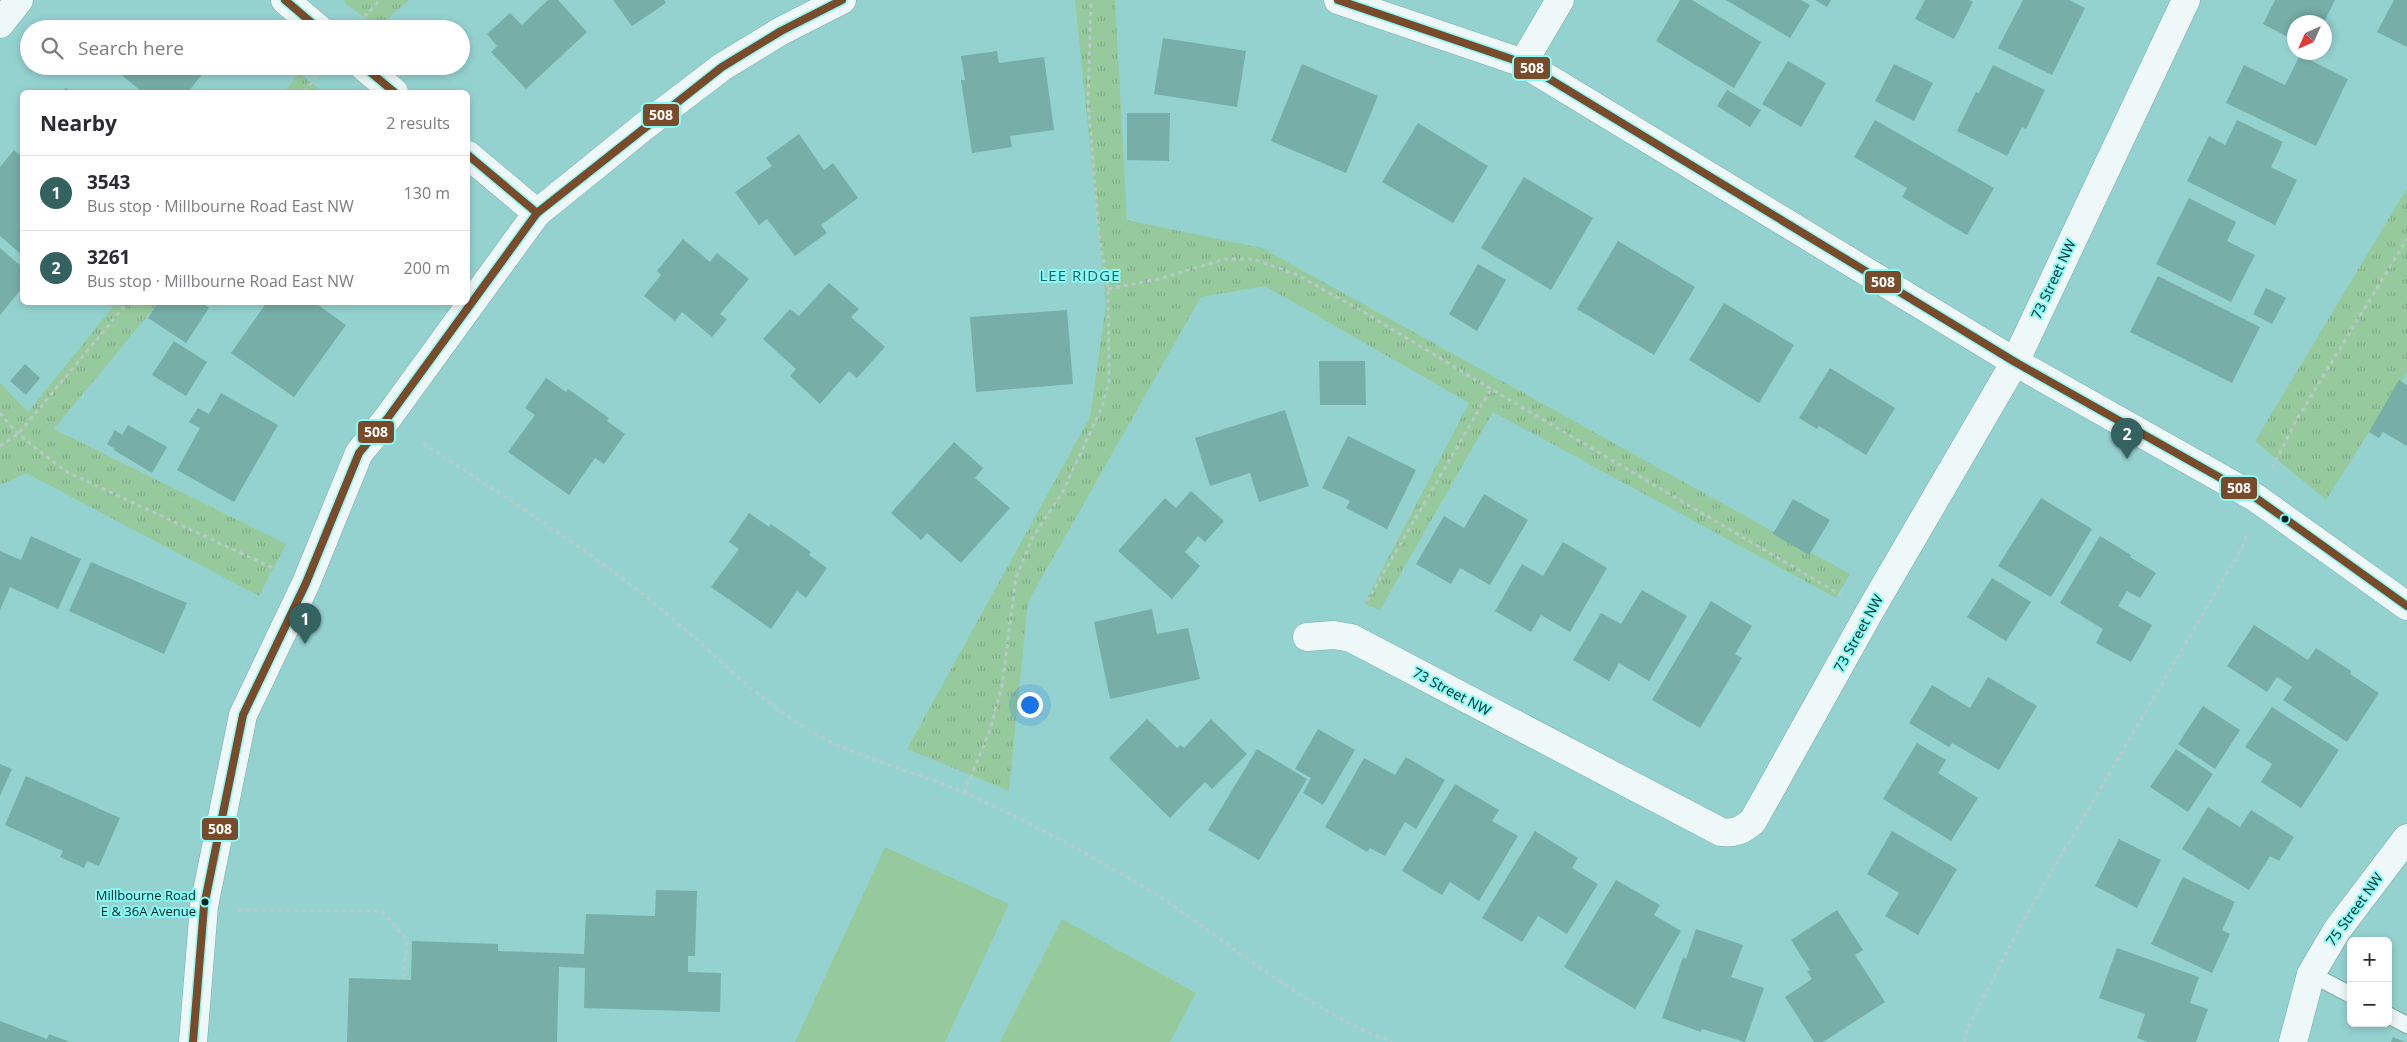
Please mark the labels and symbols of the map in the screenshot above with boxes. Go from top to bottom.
north arrow [2287,15,2332,60]
line badge: 508 [1513,56,1551,80]
text: 508 [1520,58,1544,77]
line badge: 508 [642,103,680,127]
text: 508 [649,105,673,124]
street label: 73 Street NW [2026,236,2080,322]
district label: LEE RIDGE [1040,265,1120,285]
line badge: 508 [1864,270,1902,294]
text: 508 [1871,272,1895,291]
pin: 2 [2111,418,2143,459]
line badge: 508 [357,420,395,444]
text: 508 [364,422,388,441]
line badge: 508 [2220,476,2258,500]
text: 508 [2227,478,2251,497]
unlabelled marker [2280,514,2290,524]
street label: 73 Street NW [1829,591,1887,675]
pin: 1 [289,603,321,644]
street label: 73 Street NW [1410,662,1494,720]
your location [1017,692,1043,718]
line badge: 508 [201,817,239,841]
text: 508 [208,819,232,838]
street label: 75 Street NW [2321,869,2387,949]
place label: Millbourne Road E & 36A Avenue [96,886,196,920]
marker: Millbourne Road E & 36A Avenue [200,897,210,907]

